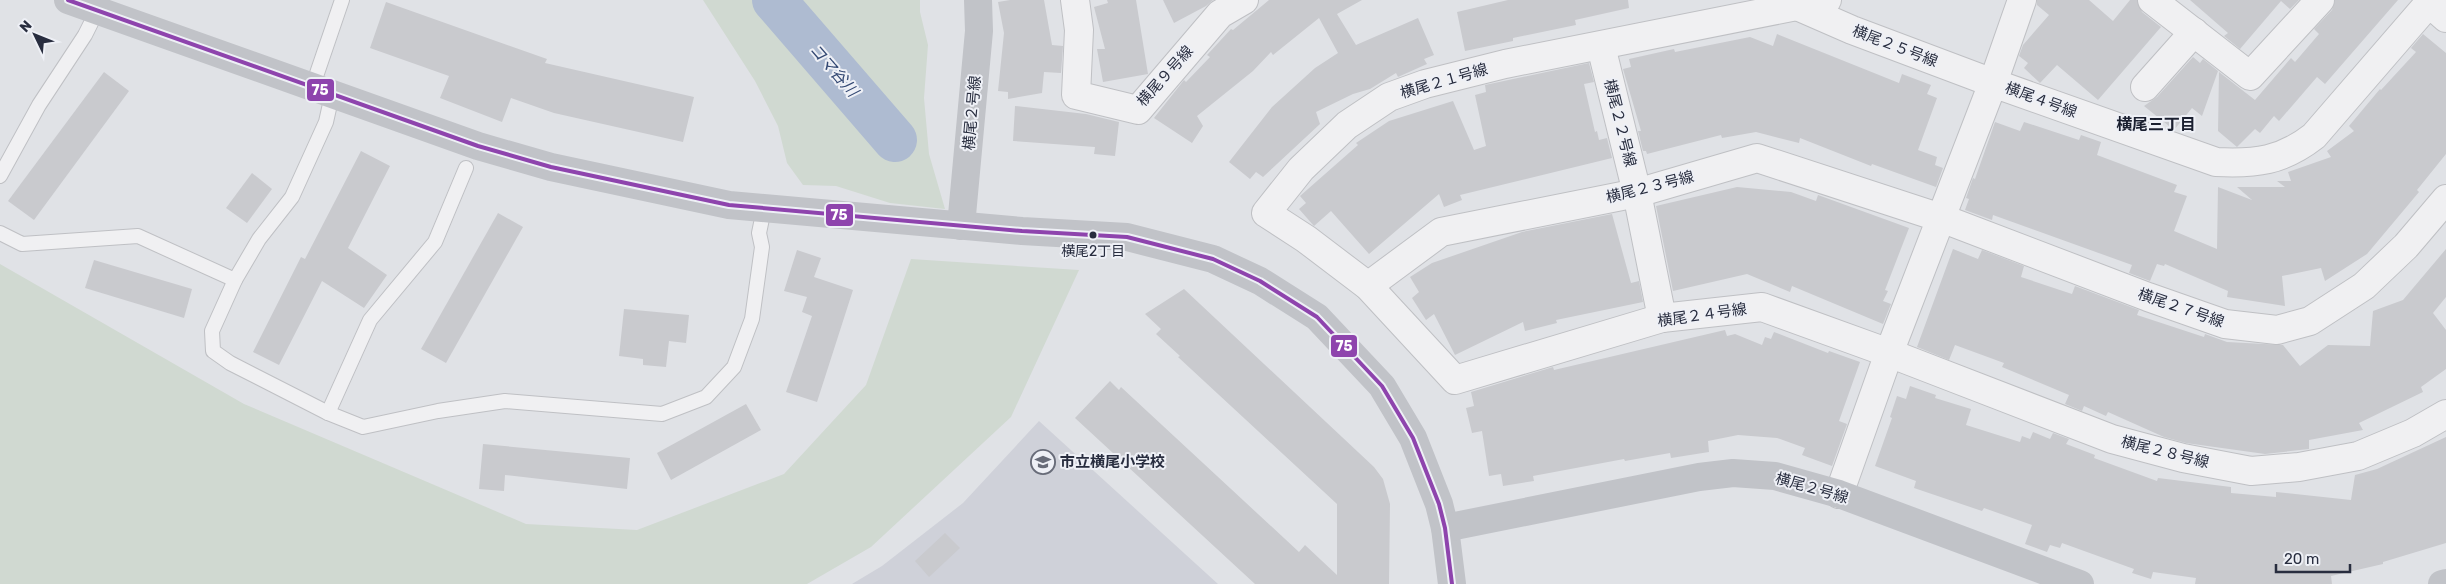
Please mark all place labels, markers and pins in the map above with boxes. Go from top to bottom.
marker: 横尾2丁目 [1088,230,1098,240]
place label: 横尾2丁目 [1061,243,1125,260]
school or university icon: 市立横尾小学校 [1030,449,1056,475]
place label: 市立横尾小学校 [1060,453,1165,471]

